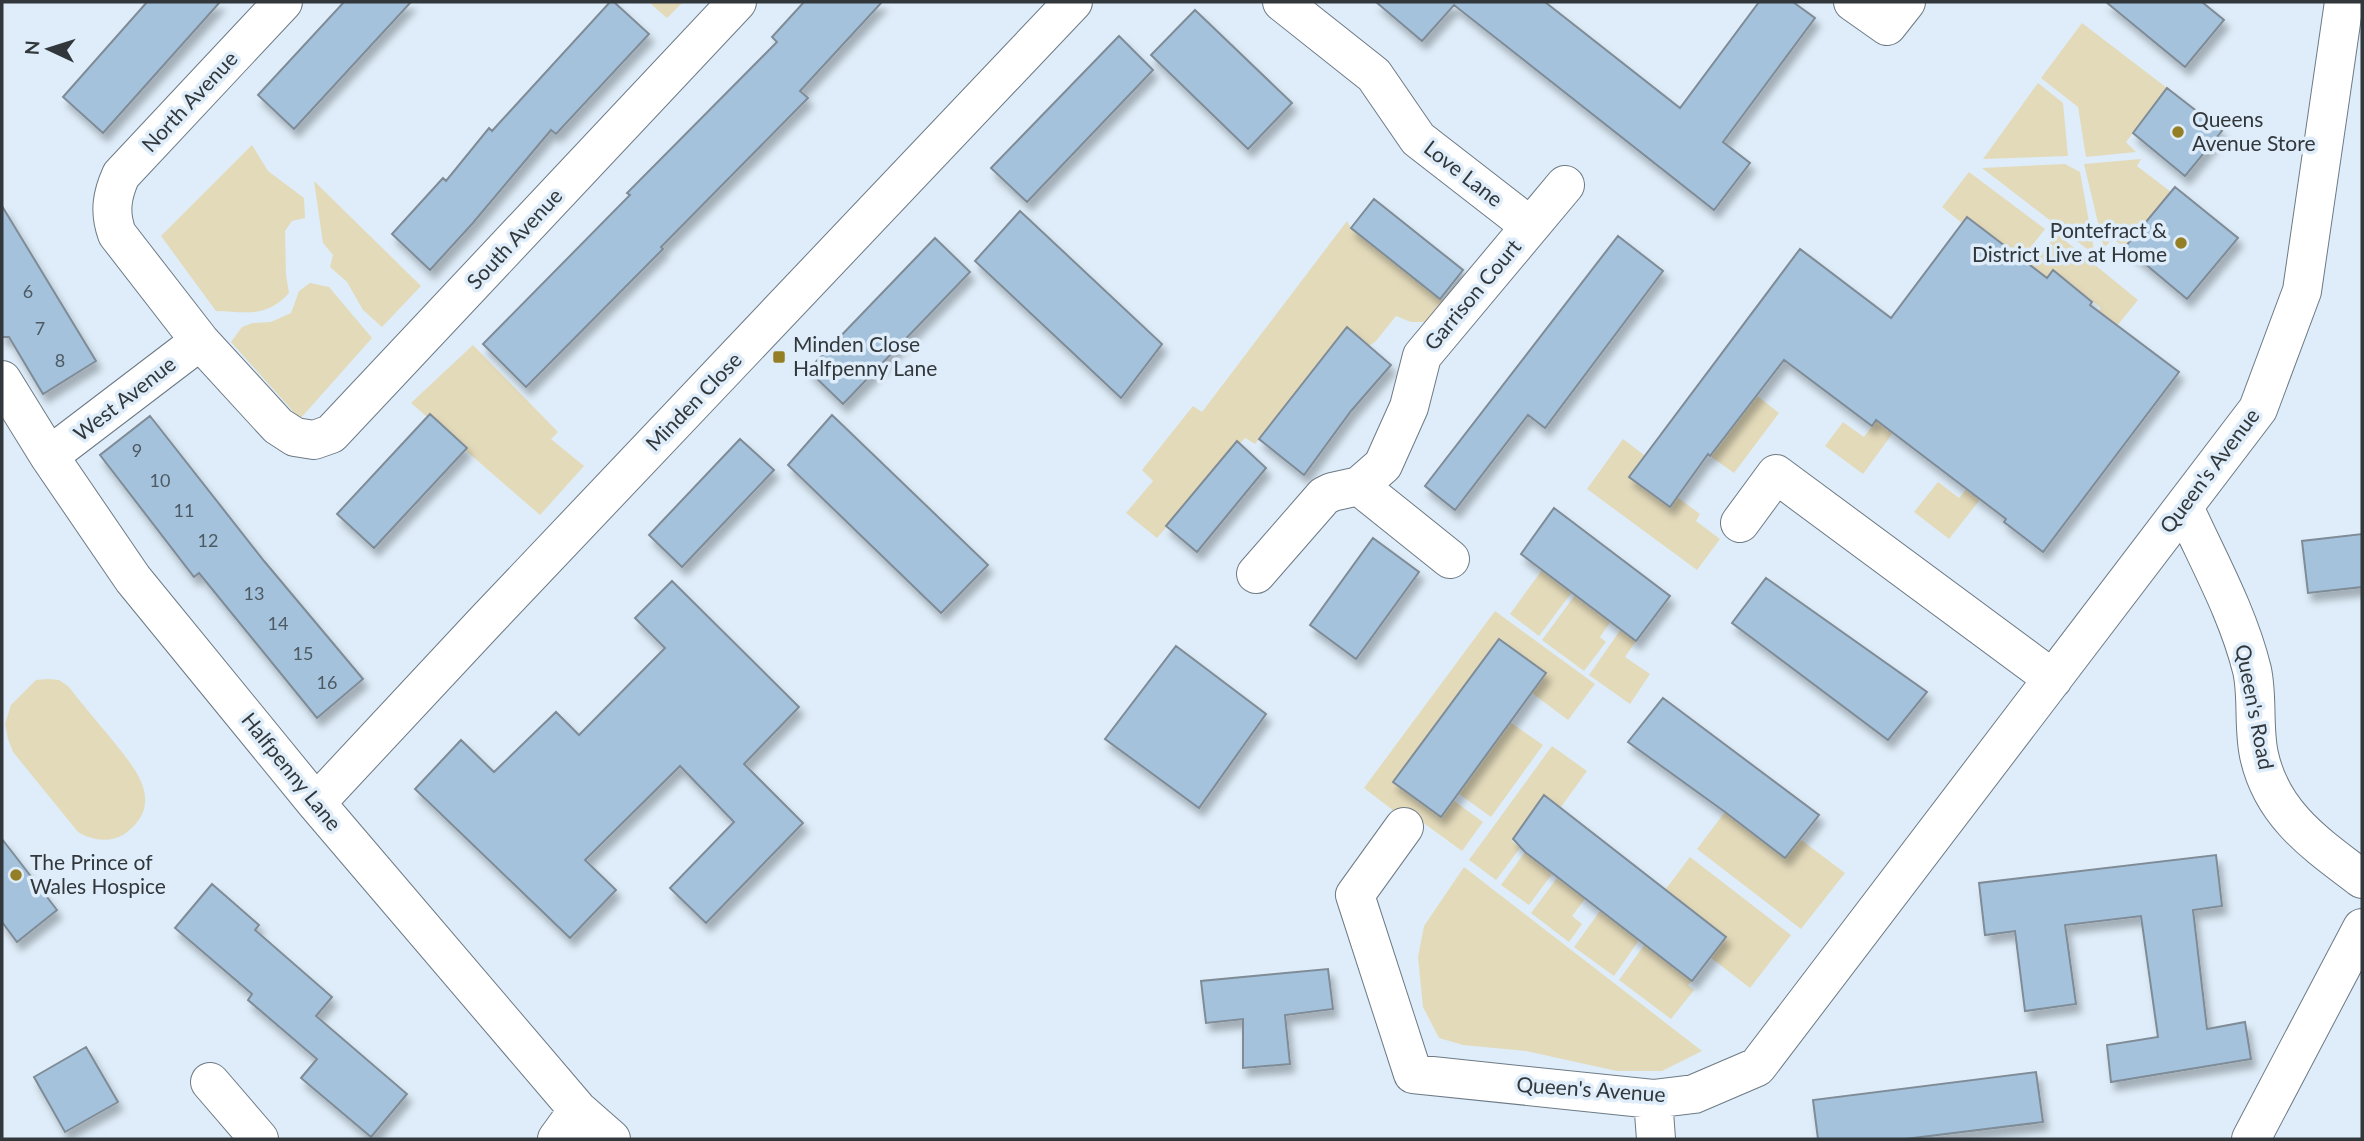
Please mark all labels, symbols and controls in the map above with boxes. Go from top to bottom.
north arrow [14,14,84,84]
text: N [20,40,44,56]
street label: North Avenue [136,45,242,157]
place label: Queens Avenue Store [2192,106,2316,155]
marker: Queens Avenue Store [2170,124,2186,140]
street label: Love Lane [1420,134,1508,211]
street label: South Avenue [461,183,567,293]
place label: Pontefract & District Live at Home [1972,217,2167,266]
street label: Garrison Court [1418,233,1526,354]
marker: Pontefract & District Live at Home [2173,235,2189,251]
house number: 6 [23,280,33,302]
house number: 7 [35,317,45,339]
place label: Minden Close Halfpenny Lane [793,331,937,380]
street label: Minden Close [640,347,746,455]
house number: 8 [55,349,65,371]
marker: Minden Close Halfpenny Lane [771,349,787,365]
street label: West Avenue [68,350,180,445]
street label: Queen's Avenue [2154,403,2264,537]
house number: 9 [132,439,142,461]
house number: 10 [150,469,170,491]
house number: 11 [174,499,194,521]
house number: 12 [198,529,218,551]
house number: 13 [244,582,264,604]
house number: 14 [268,612,288,634]
house number: 15 [293,642,313,664]
street label: Queen's Road [2231,642,2280,772]
house number: 16 [317,671,337,693]
street label: Halfpenny Lane [237,707,347,835]
place label: The Prince of Wales Hospice [30,849,166,898]
marker: The Prince of Wales Hospice [8,867,24,883]
street label: Queen's Avenue [1516,1071,1667,1106]

